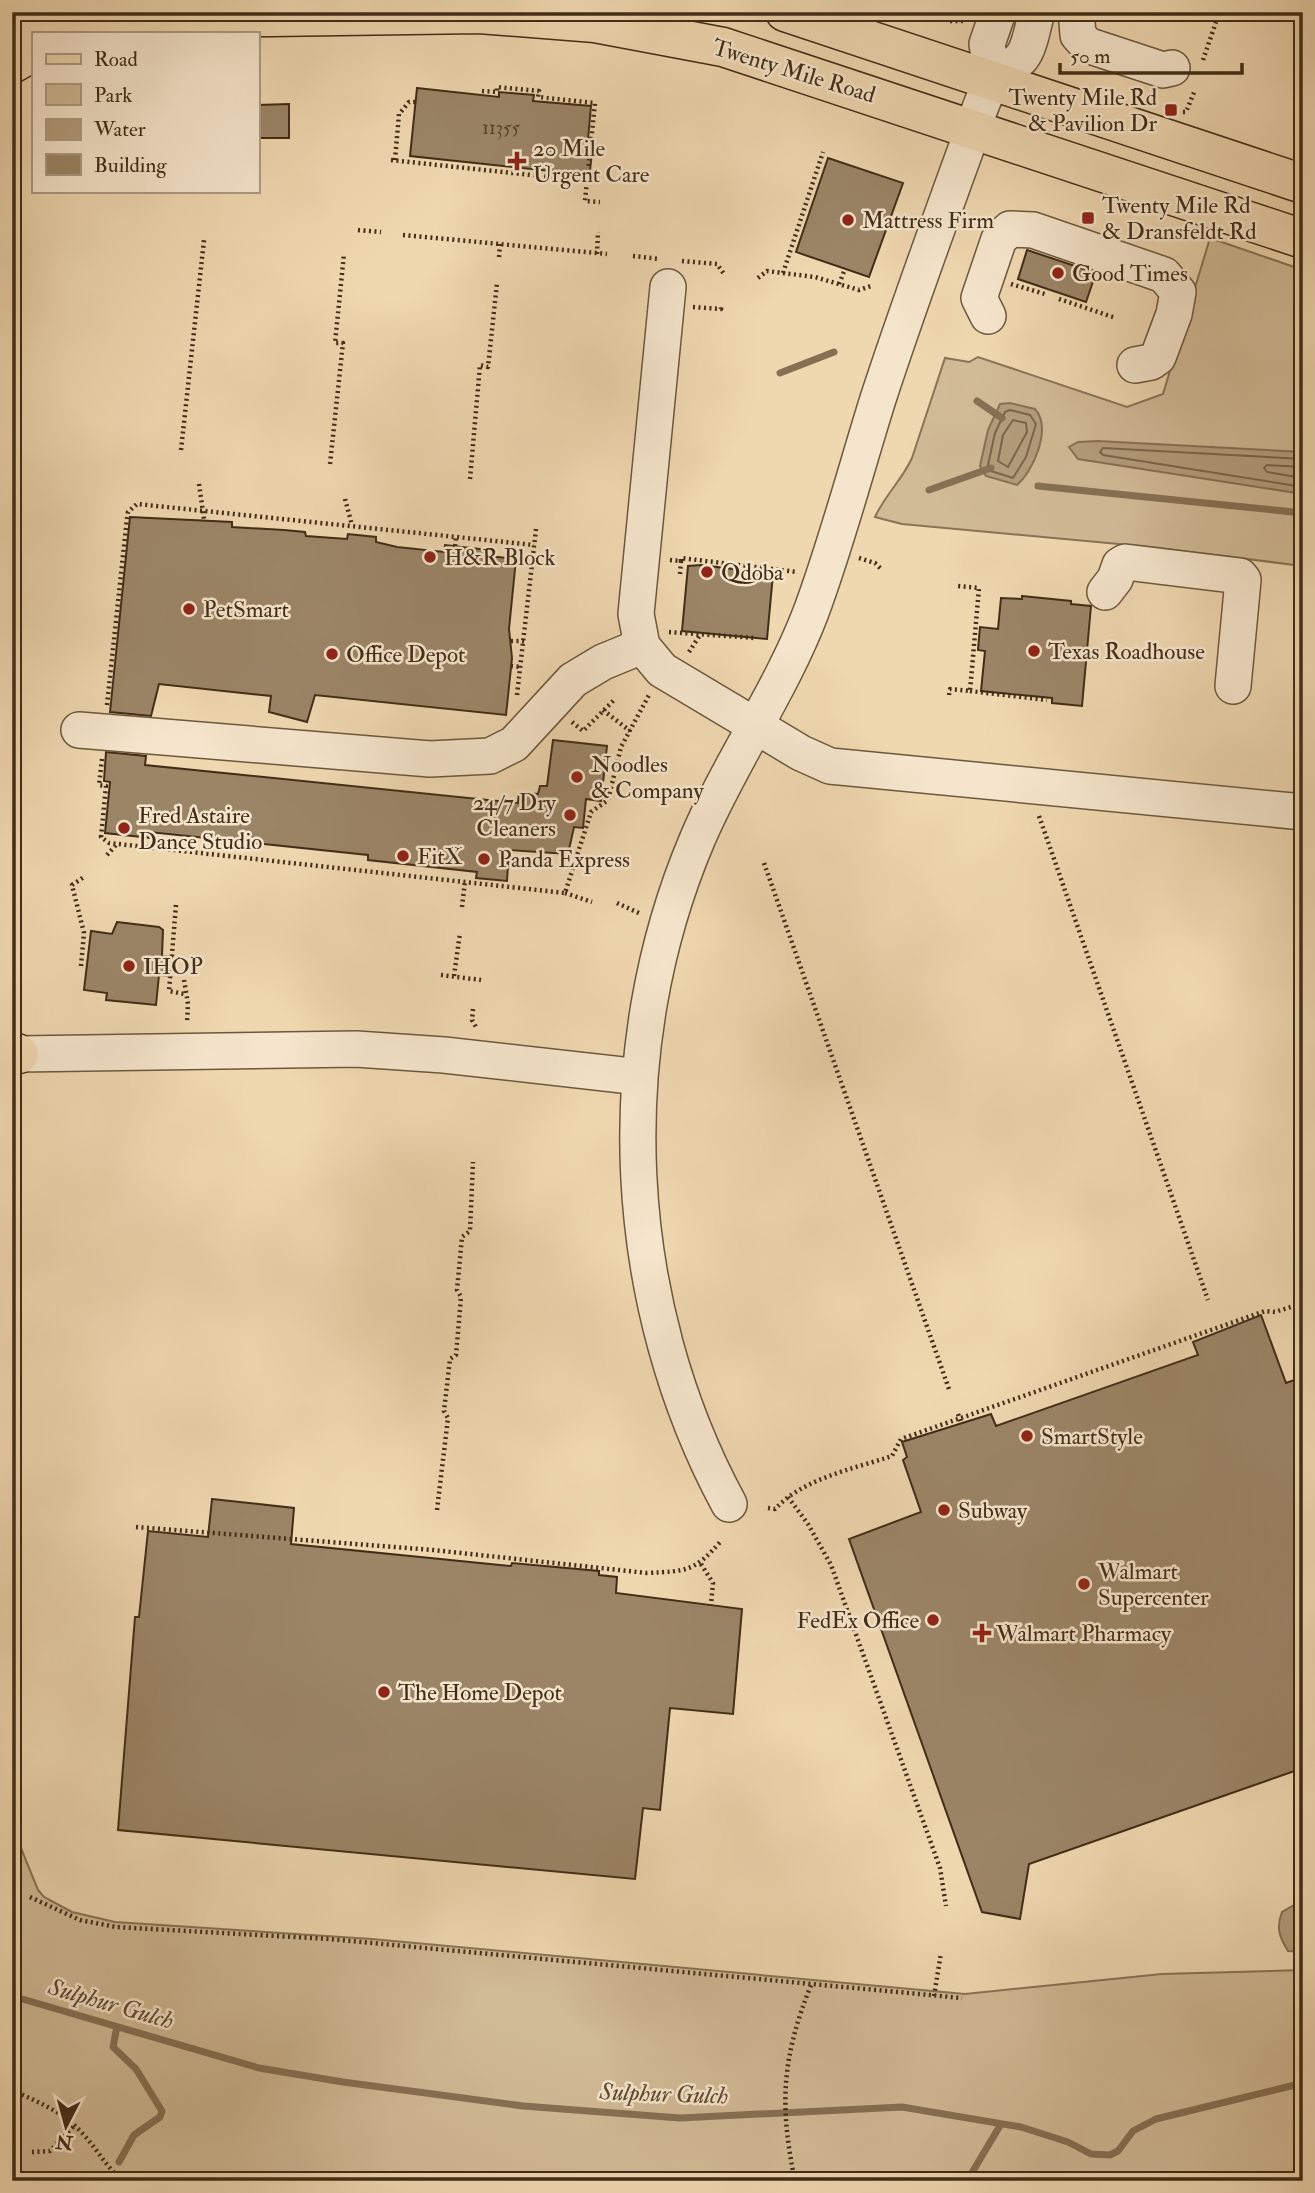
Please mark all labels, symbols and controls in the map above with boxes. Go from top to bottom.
legend [32,32,259,192]
street label: Twenty Mile Road [709,32,879,110]
scale bar [1060,32,1242,76]
text: 50 m [1070,43,1111,70]
text: Road [94,46,139,73]
text: Park [94,82,132,109]
place label: Twenty Mile Rd & Pavilion Dr [1008,83,1157,138]
marker: Twenty Mile Rd & Pavilion Dr [1163,102,1179,118]
text: Water [93,116,146,143]
house number: 11355 [482,116,520,140]
place label: 20 Mile Urgent Care [533,134,650,189]
marker: 20 Mile Urgent Care [507,151,527,171]
text: Building [94,152,167,179]
place label: Twenty Mile Rd & Dransfeldt Rd [1102,191,1256,246]
place label: Mattress Firm [862,206,994,235]
marker: Twenty Mile Rd & Dransfeldt Rd [1080,210,1096,226]
marker: Mattress Firm [840,212,856,228]
place label: Good Times [1072,259,1188,288]
marker: Good Times [1050,265,1066,281]
place label: H&R Block [444,543,556,572]
marker: H&R Block [422,549,438,565]
place label: Qdoba [721,558,784,587]
marker: Qdoba [699,564,715,580]
place label: PetSmart [203,595,289,624]
marker: PetSmart [181,601,197,617]
place label: Texas Roadhouse [1048,637,1205,666]
place label: Office Depot [346,640,466,670]
marker: Texas Roadhouse [1026,643,1042,659]
marker: Office Depot [324,646,340,662]
place label: Noodles & Company [591,750,704,806]
marker: Noodles & Company [569,769,585,785]
place label: 24/7 Dry Cleaners [473,788,557,843]
place label: Fred Astaire Dance Studio [138,801,262,856]
marker: 24/7 Dry Cleaners [562,807,578,823]
marker: Fred Astaire Dance Studio [116,820,132,836]
place label: FitX [417,842,463,871]
place label: Panda Express [498,845,630,875]
marker: FitX [395,848,411,864]
marker: Panda Express [476,851,492,867]
place label: IHOP [143,952,203,981]
marker: IHOP [121,958,137,974]
place label: SmartStyle [1041,1422,1143,1451]
marker: SmartStyle [1019,1428,1035,1444]
place label: Subway [958,1496,1028,1525]
marker: Subway [936,1502,952,1518]
place label: Walmart Supercenter [1097,1557,1209,1613]
marker: Walmart Supercenter [1076,1576,1092,1592]
place label: FedEx Office [796,1606,919,1635]
marker: FedEx Office [925,1612,941,1628]
place label: Walmart Pharmacy [995,1619,1172,1648]
marker: Walmart Pharmacy [974,1625,990,1641]
place label: The Home Depot [398,1678,562,1708]
marker: The Home Depot [376,1684,392,1700]
water label: Sulphur Gulch [44,1971,177,2037]
water label: Sulphur Gulch [598,2076,729,2112]
north arrow [32,2092,102,2162]
text: N [54,2129,75,2155]

